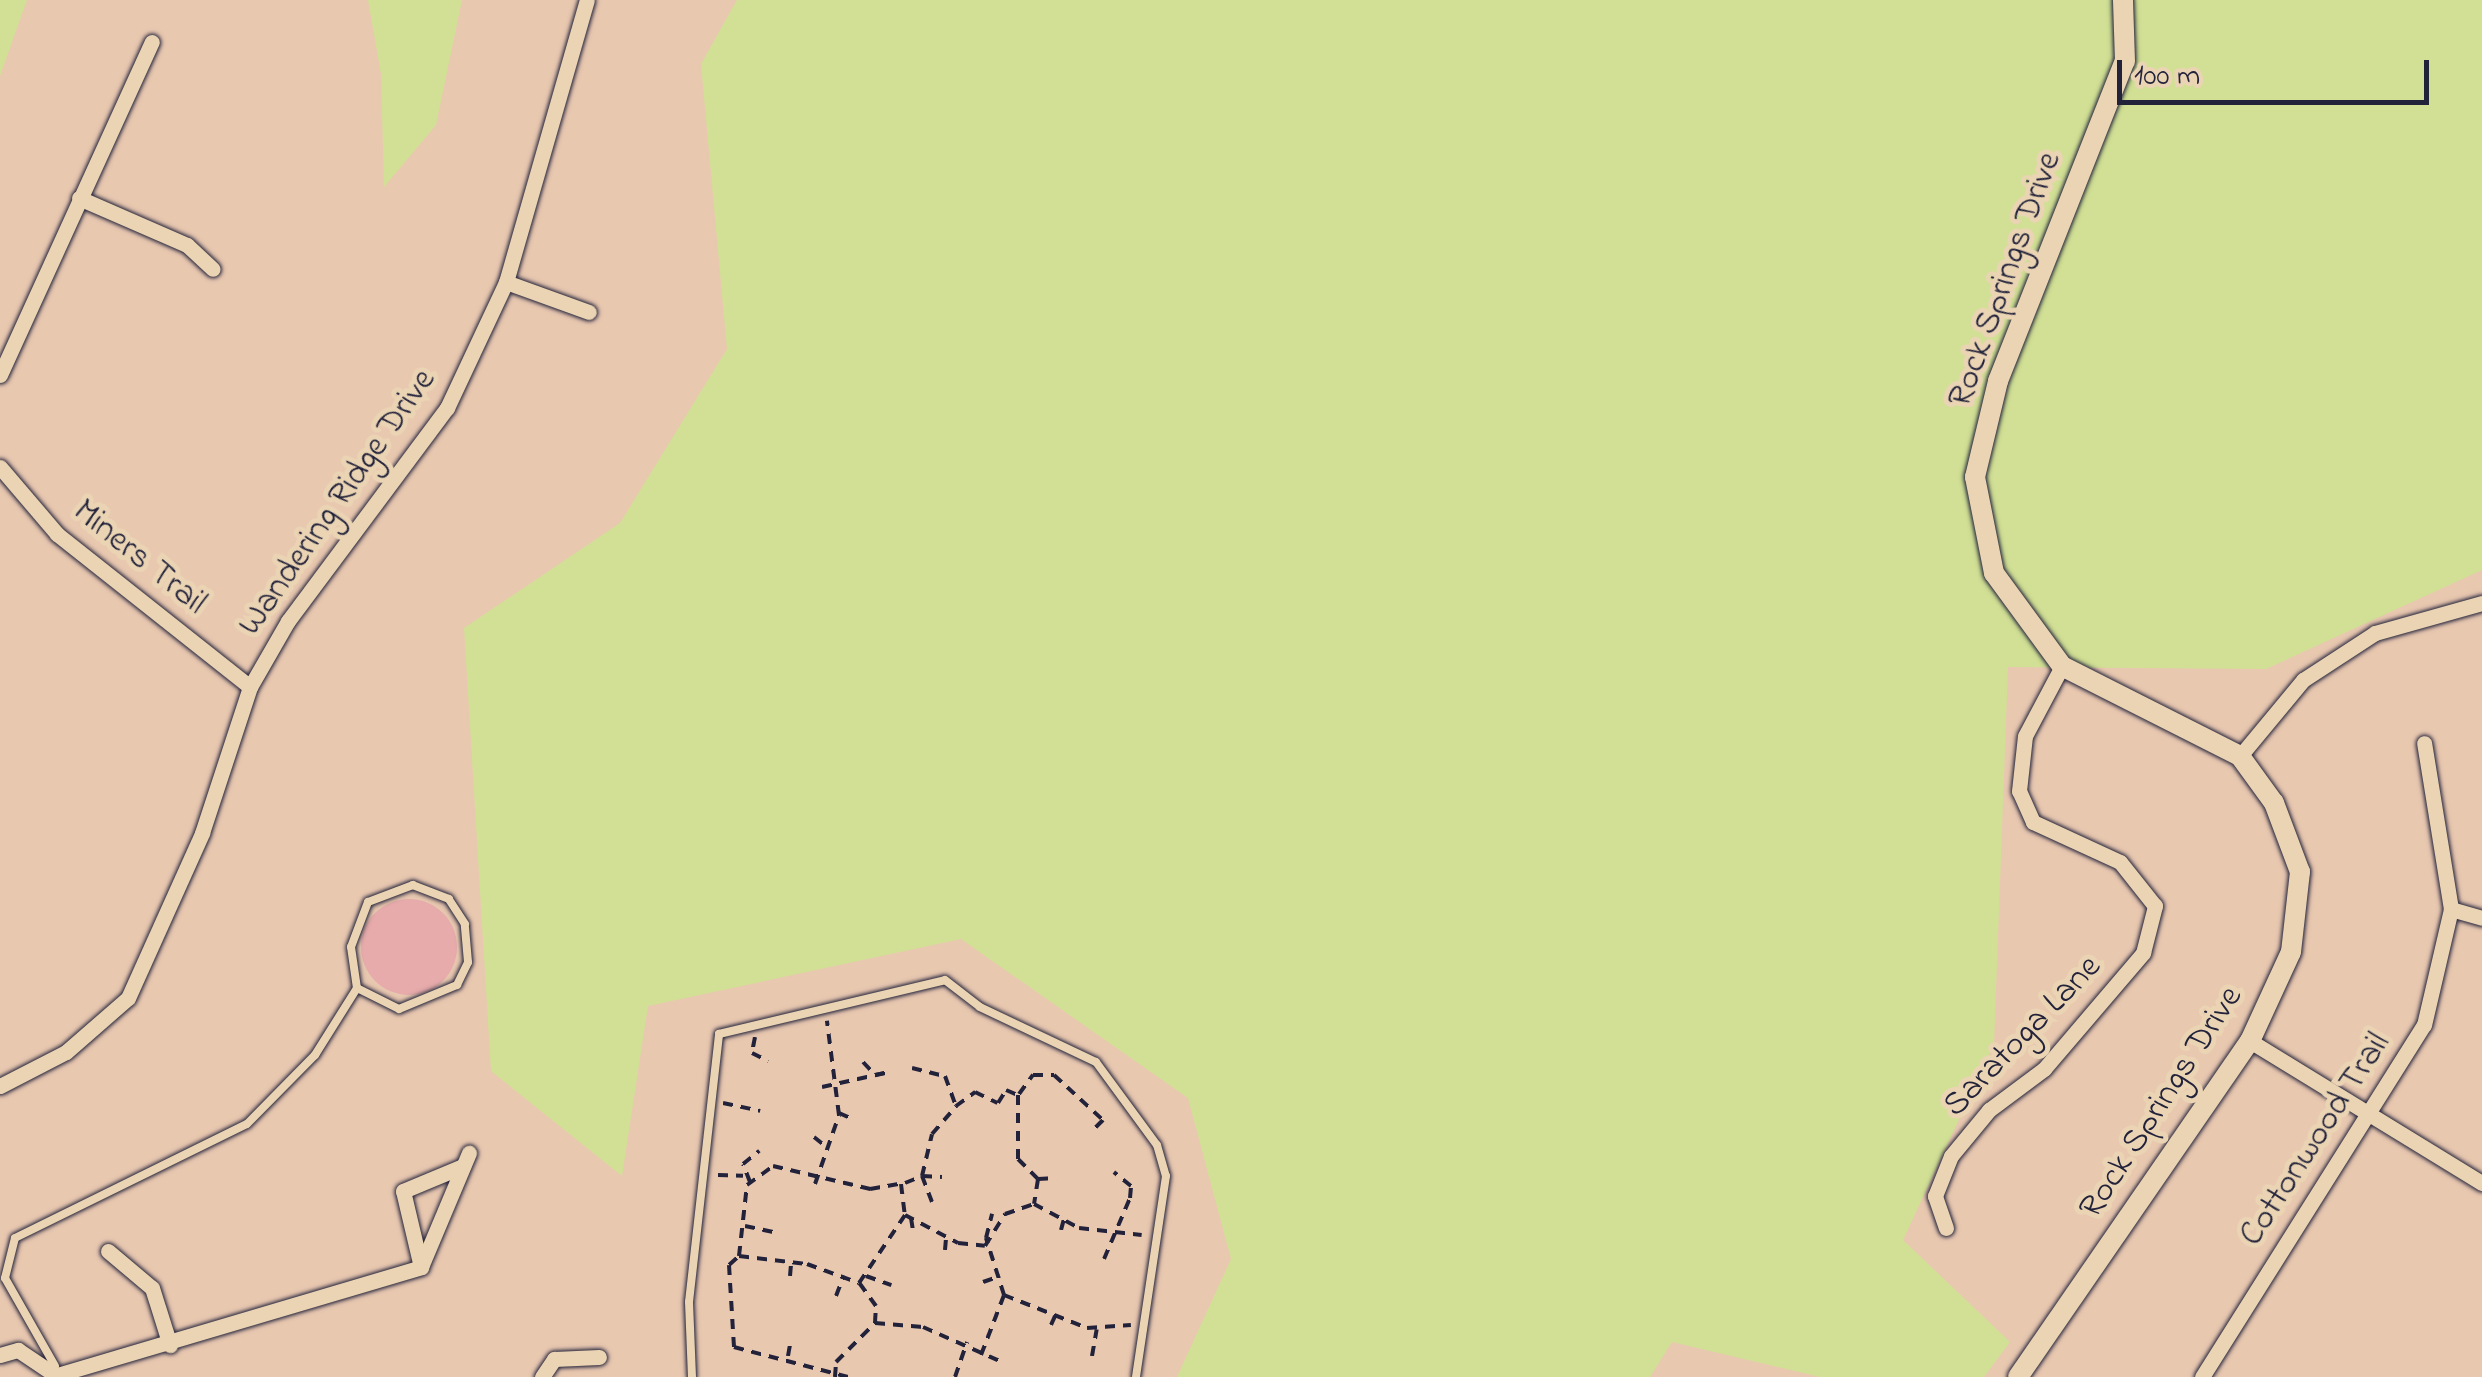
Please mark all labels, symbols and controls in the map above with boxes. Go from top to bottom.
scale bar [2122,40,2434,102]
text: 100 m [2134,55,2200,99]
street label: Rock Springs Drive [1940,147,2072,413]
street label: Wandering Ridge Drive [230,361,446,645]
street label: Miners Trail [64,491,214,625]
street label: Saratoga Lane [1935,947,2111,1127]
street label: Rock Springs Drive [2071,979,2253,1227]
street label: Cottonwood Trail [2231,1025,2401,1255]

